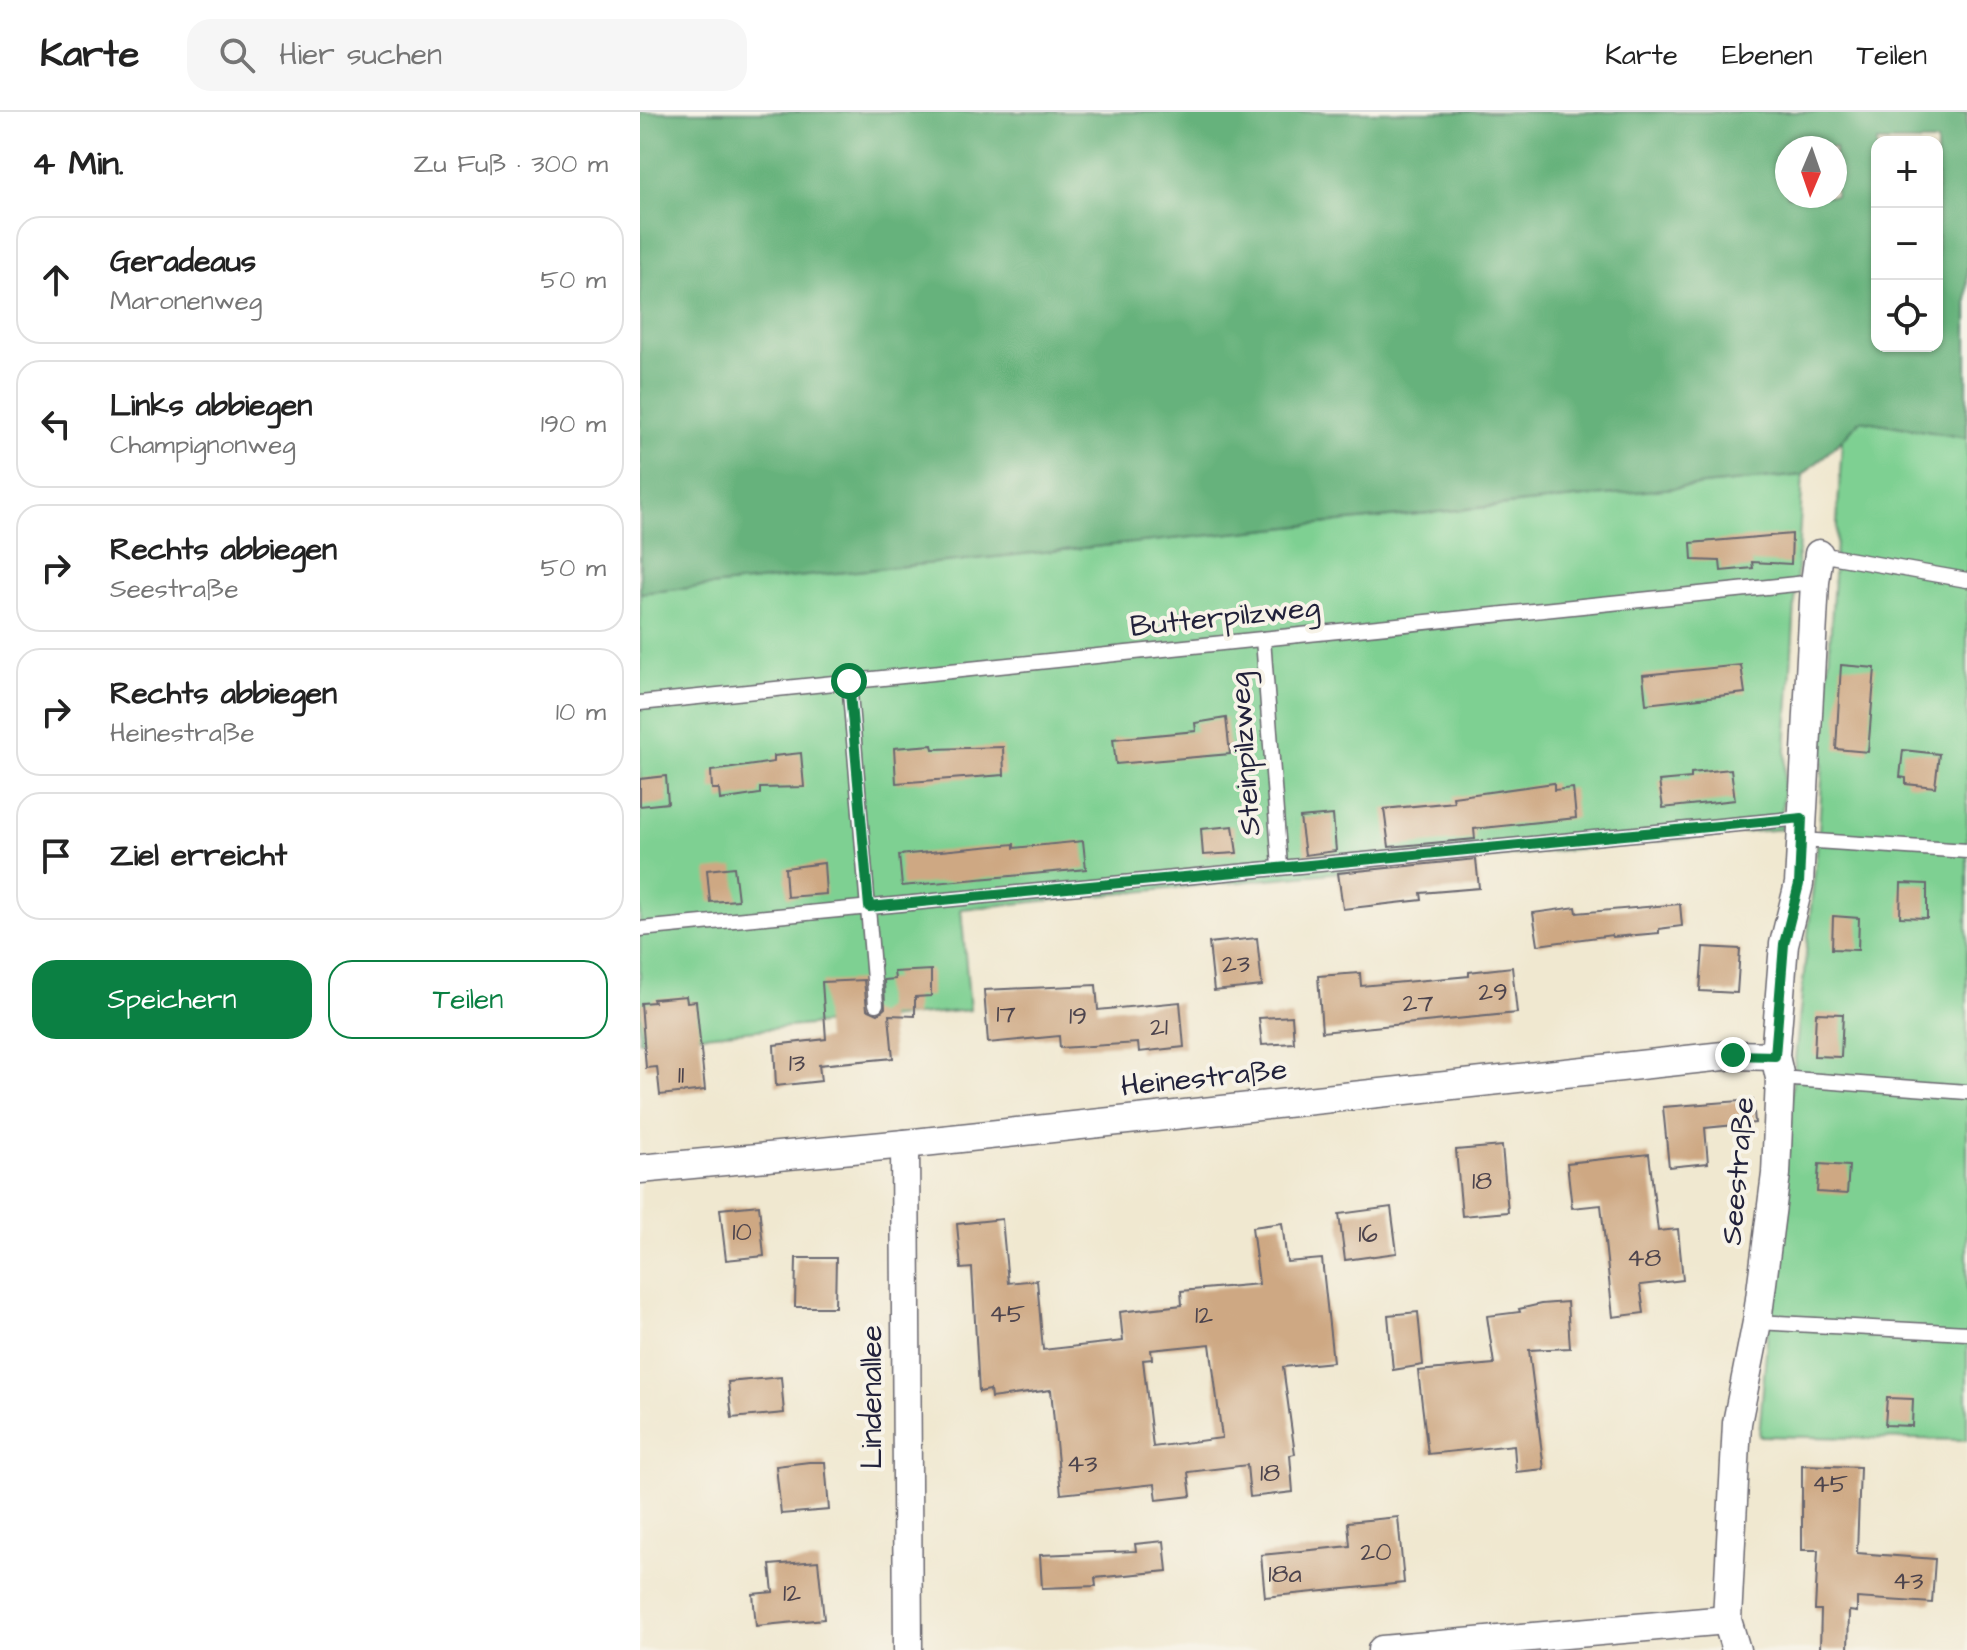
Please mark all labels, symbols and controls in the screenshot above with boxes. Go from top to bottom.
search box [187,19,747,91]
text: Karte [40,29,139,81]
icon: search [215,33,259,77]
text: Hier suchen [279,34,442,76]
text: Karte [1605,36,1678,75]
text: Ebenen [1722,36,1813,75]
text: Teilen [1857,36,1927,75]
north arrow [1775,136,1847,208]
map controls [1871,136,1943,352]
button: + [1871,136,1943,208]
text: 4 Min. [32,140,124,188]
text: Zu Fuß · 300 m [413,146,608,182]
button: − [1871,208,1943,280]
text: Geradeaus [110,241,256,283]
icon: ahead [34,258,78,302]
text: 50 m [541,262,606,298]
button: locate [1871,280,1943,352]
text: Maronenweg [110,283,262,319]
text: Links abbiegen [110,385,312,427]
icon: left [34,402,78,446]
text: 190 m [541,406,606,442]
text: Champignonweg [110,427,296,463]
text: Rechts abbiegen [110,529,337,571]
icon: right [34,546,78,590]
text: 50 m [541,550,606,586]
text: Seestraße [110,571,239,607]
street label: Butterpilzweg [1128,586,1322,649]
route start [831,663,867,699]
street label: Steinpilzweg [1218,671,1273,837]
text: Rechts abbiegen [110,673,337,715]
icon: right [34,690,78,734]
text: 10 m [556,694,606,730]
text: Heinestraße [110,715,255,751]
icon: arrive [34,834,78,878]
text: Ziel erreicht [110,835,287,877]
house number: 23 [1222,946,1250,982]
button: Speichern [32,960,312,1039]
button: Teilen [328,960,608,1039]
house number: 29 [1478,974,1508,1010]
house number: 27 [1403,985,1433,1021]
house number: 17 [996,996,1016,1032]
house number: 19 [1069,998,1087,1034]
house number: 21 [1150,1009,1168,1045]
route end [1715,1037,1751,1073]
house number: 13 [789,1045,805,1081]
street label: Heinestraße [1119,1048,1289,1108]
house number: 11 [678,1057,684,1093]
street label: Seestraße [1711,1095,1765,1247]
house number: 18 [1472,1163,1492,1199]
house number: 10 [732,1214,752,1250]
house number: 16 [1358,1216,1378,1252]
house number: 48 [1627,1240,1661,1276]
house number: 45 [989,1296,1025,1332]
house number: 12 [1195,1297,1213,1333]
street label: Lindenallee [851,1325,893,1469]
house number: 43 [1067,1446,1097,1482]
house number: 18 [1260,1455,1280,1491]
house number: 45 [1812,1466,1848,1502]
house number: 20 [1360,1534,1392,1570]
house number: 18a [1268,1556,1302,1592]
house number: 43 [1893,1563,1923,1599]
house number: 12 [783,1575,801,1611]

